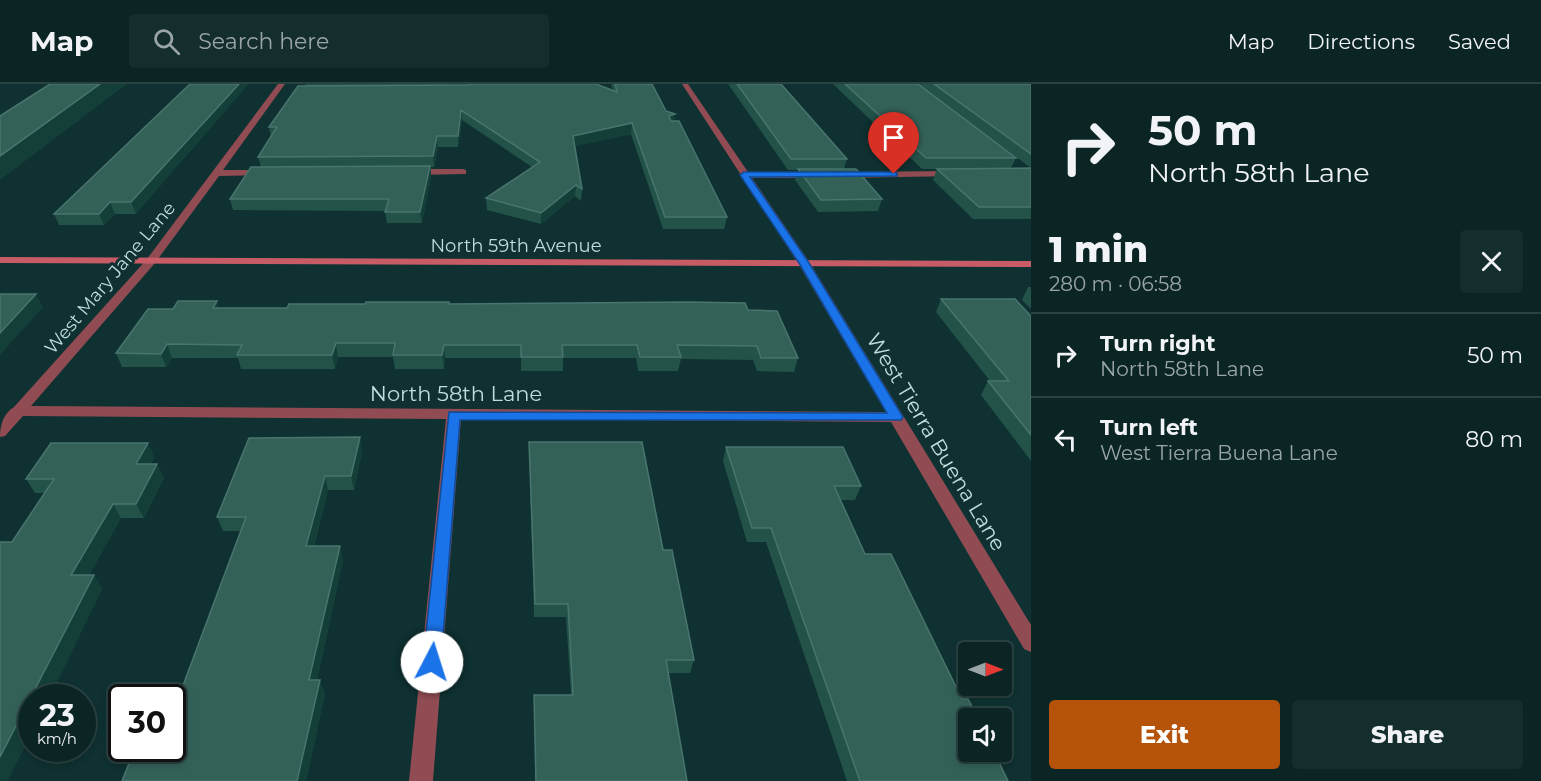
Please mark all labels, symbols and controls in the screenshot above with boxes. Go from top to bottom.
search box [129,14,549,68]
text: Map [30,24,93,58]
icon: search [150,25,183,58]
text: Search here [198,28,329,55]
text: Map [1228,29,1274,54]
text: Directions [1307,29,1415,54]
text: Saved [1448,29,1511,54]
text: 50 m [1148,104,1257,156]
icon: right [1049,108,1127,186]
pin [868,112,919,174]
icon: arrive [877,121,910,154]
text: North 58th Lane [1148,156,1370,189]
street label: West Mary Jane Lane [40,197,180,359]
text: 1 min [1049,227,1148,271]
button: close [1460,230,1523,293]
street label: North 59th Avenue [430,235,602,257]
text: 280 m · 06:58 [1049,272,1182,296]
street label: West Tierra Buena Lane [861,328,1011,555]
text: Turn right [1100,330,1215,357]
icon: right [1049,339,1082,372]
text: 50 m [1467,342,1523,369]
text: North 58th Lane [1100,357,1264,381]
street label: North 58th Lane [370,381,542,406]
text: Turn left [1100,414,1198,441]
icon: left [1049,423,1082,456]
text: 80 m [1465,426,1523,453]
text: West Tierra Buena Lane [1100,441,1338,465]
position arrow [400,630,464,694]
north arrow [958,642,1012,696]
map controls [958,642,1012,762]
speed limit sign: 30 [108,684,186,762]
text: 23 [39,697,75,734]
button: Exit [1049,700,1280,769]
button: Share [1292,700,1523,769]
button: sound [958,708,1012,762]
text: km/h [37,729,77,748]

